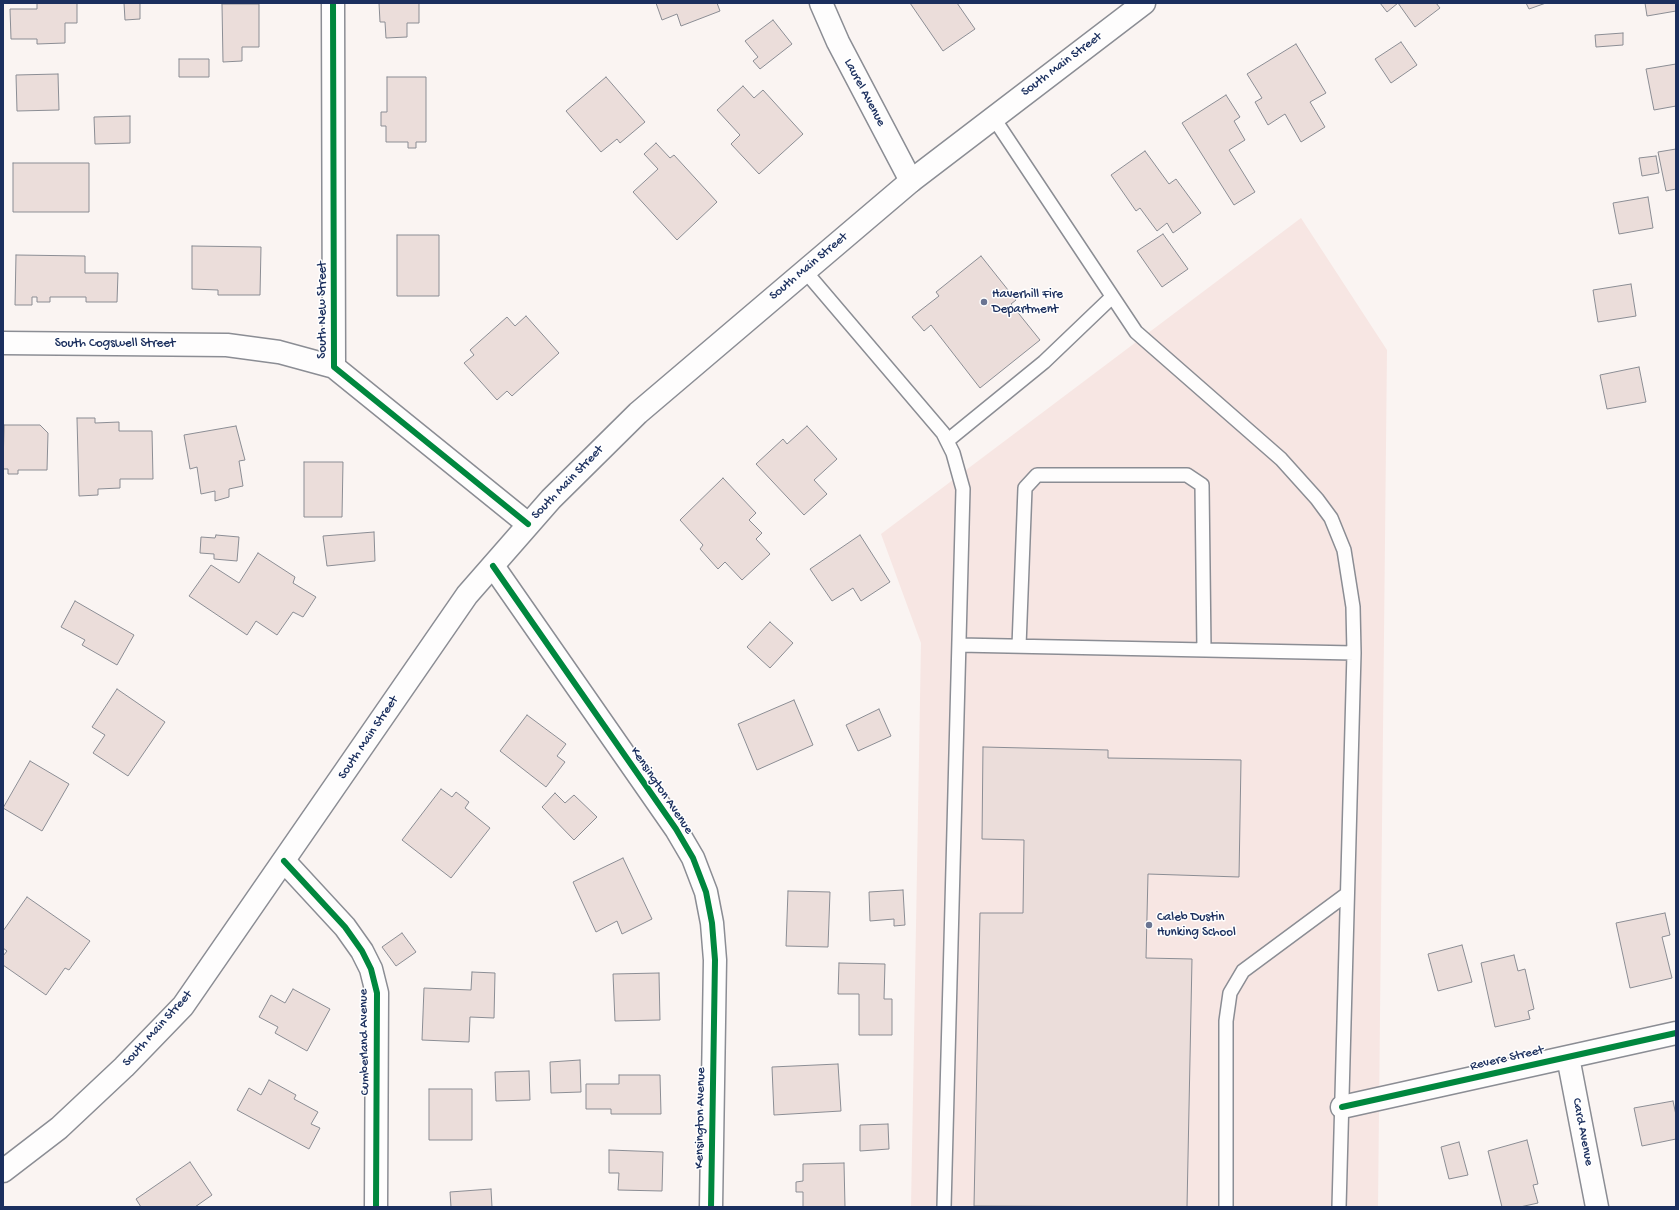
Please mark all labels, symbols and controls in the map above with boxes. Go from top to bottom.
street label: South Main Street [1018,30,1106,100]
street label: Laurel Avenue [840,56,888,130]
street label: South Main Street [767,230,851,304]
street label: South New Street [315,261,331,359]
place label: Haverhill Fire Department [992,287,1063,318]
marker: Haverhill Fire Department [979,297,989,307]
street label: South Cogswell Street [55,336,175,352]
street label: South Main Street [529,443,607,523]
street label: South Main Street [335,693,403,783]
street label: Kensington Avenue [626,745,696,837]
place label: Caleb Dustin Hunking School [1157,910,1236,941]
marker: Caleb Dustin Hunking School [1144,920,1154,930]
street label: South Main Street [120,988,196,1070]
street label: Cumberland Avenue [356,989,374,1095]
street label: Revere Street [1469,1043,1545,1075]
street label: Kensington Avenue [692,1067,710,1169]
street label: Card Avenue [1568,1097,1596,1167]

